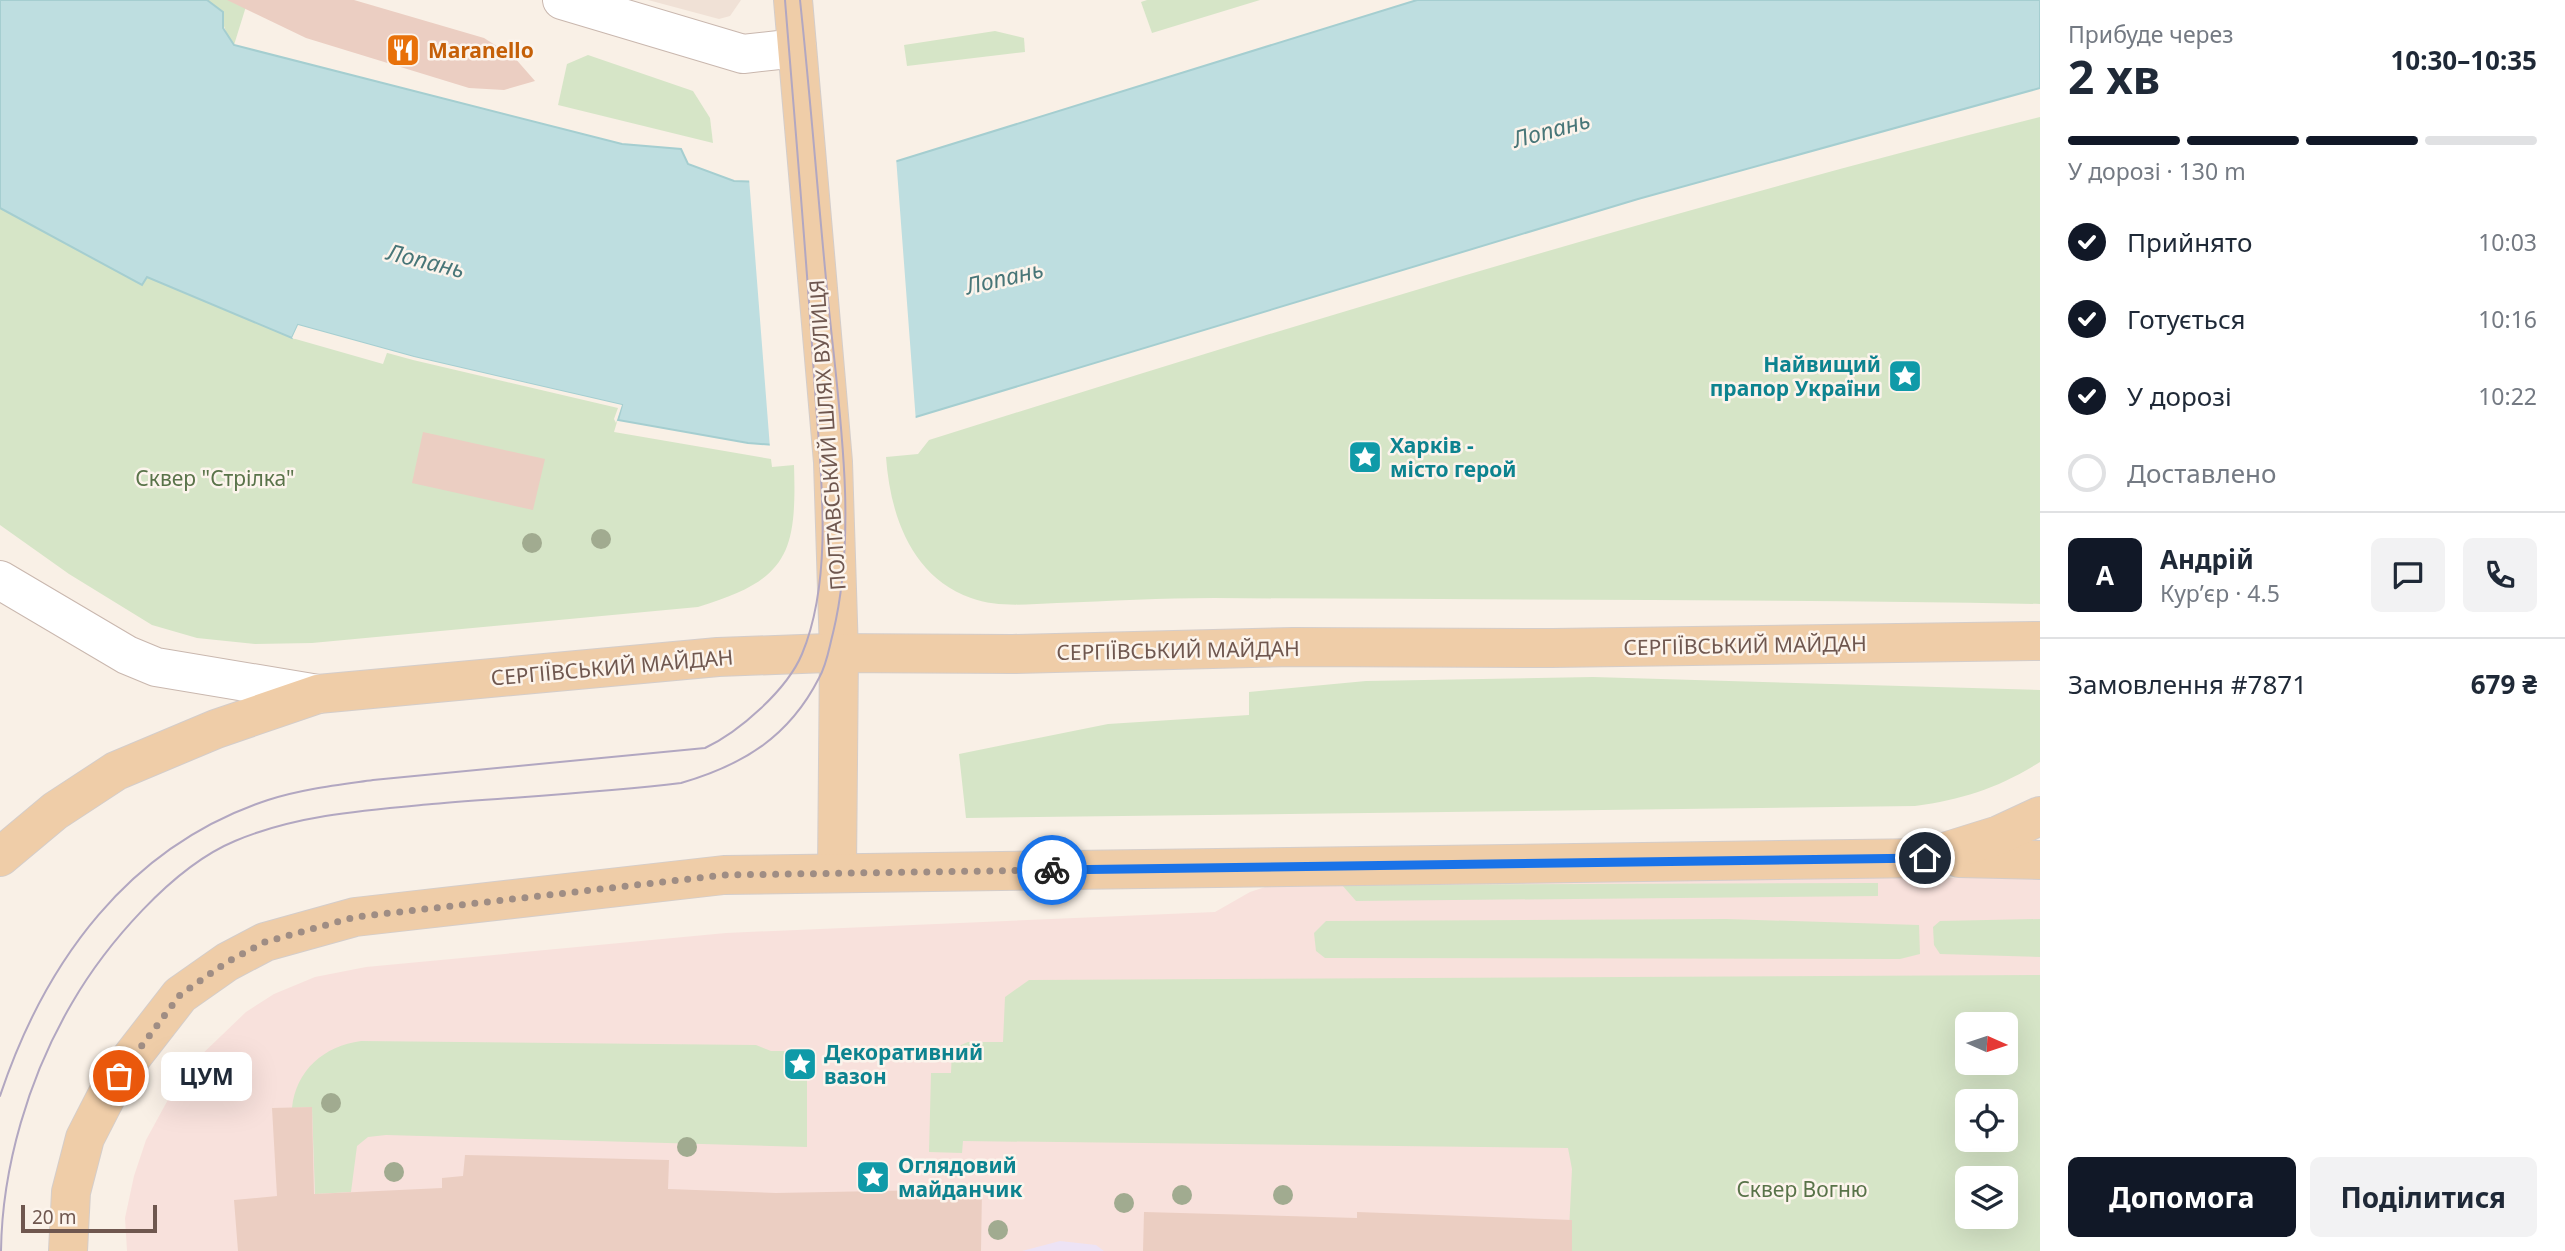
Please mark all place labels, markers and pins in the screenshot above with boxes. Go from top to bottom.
restaurant icon: Maranello [384,31,422,69]
place label: Maranello [428,36,534,64]
place label: Найвищий прапор України [1710,350,1881,402]
place icon: Найвищий прапор України [1886,357,1924,395]
place label: Харків - місто герой [1390,431,1517,483]
place icon: Харків - місто герой [1346,438,1384,476]
pin [1895,828,1955,888]
place label: Декоративний вазон [824,1038,983,1090]
place icon: Декоративний вазон [781,1045,819,1083]
pin [89,1046,149,1106]
callout: ЦУМ [161,1052,252,1100]
place label: Оглядовий майданчик [898,1151,1022,1203]
place icon: Оглядовий майданчик [854,1158,892,1196]

